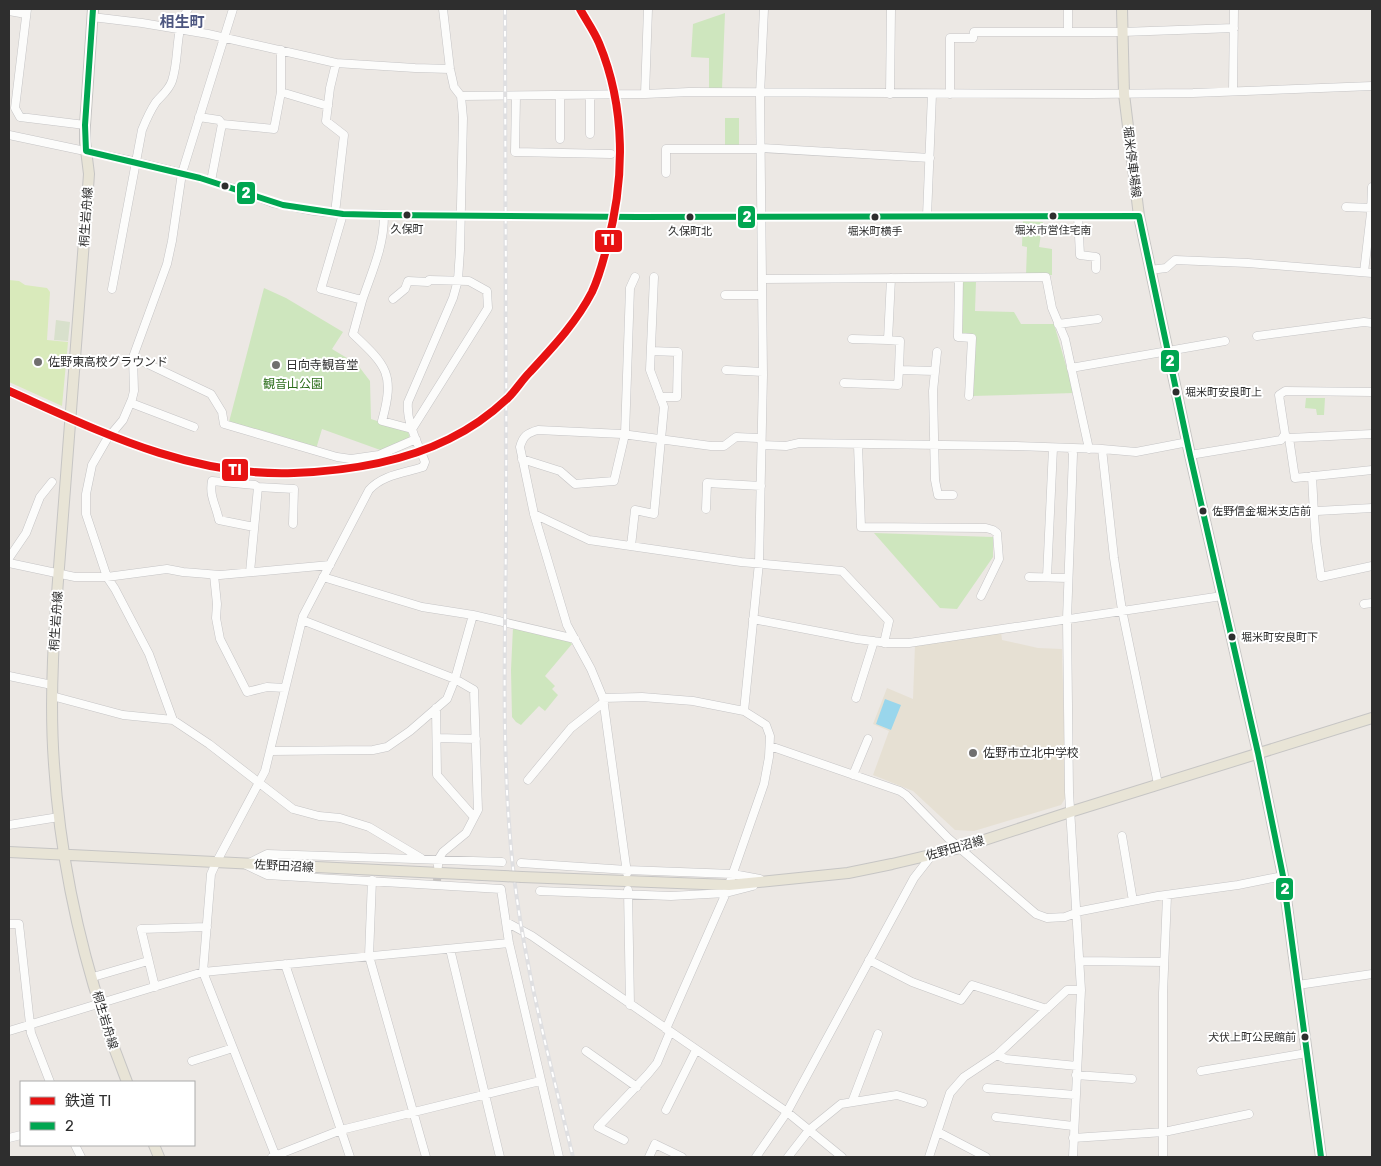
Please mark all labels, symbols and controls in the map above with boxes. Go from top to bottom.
district label: 相生町 [159,13,205,31]
street label: 堀米停車場線 [1121,125,1143,199]
unlabelled marker [220,181,230,191]
line badge: 2 [236,181,256,205]
text: 2 [241,185,251,202]
street label: 桐生岩舟線 [77,187,95,247]
line badge: 2 [737,205,756,229]
text: 2 [742,209,752,226]
marker: 久保町 [402,210,412,220]
marker: 堀米市営住宅南 [1048,211,1058,221]
marker: 久保町北 [685,212,695,222]
marker: 堀米町横手 [870,212,880,222]
place label: 久保町 [391,223,424,236]
place label: 堀米市営住宅南 [1015,224,1092,237]
place label: 久保町北 [668,225,712,238]
place label: 堀米町横手 [848,225,903,238]
line badge: TI [594,229,623,253]
text: TI [601,232,615,249]
line badge: 2 [1160,349,1180,373]
text: 2 [1165,353,1175,370]
place label: 佐野東高校グラウンド [48,355,168,369]
marker: 佐野東高校グラウンド [32,356,44,368]
place label: 日向寺観音堂 [286,358,358,372]
marker: 日向寺観音堂 [270,359,282,371]
park label: 観音山公園 [263,377,323,391]
place label: 堀米町安良町上 [1185,386,1262,399]
marker: 堀米町安良町上 [1171,387,1181,397]
line badge: TI [221,458,249,482]
text: TI [228,462,242,479]
place label: 佐野信金堀米支店前 [1212,505,1311,518]
marker: 佐野信金堀米支店前 [1198,506,1208,516]
street label: 桐生岩舟線 [47,591,65,651]
place label: 堀米町安良町下 [1241,631,1318,644]
marker: 堀米町安良町下 [1227,632,1237,642]
place label: 佐野市立北中学校 [983,746,1079,760]
marker: 佐野市立北中学校 [967,747,979,759]
street label: 佐野田沼線 [924,833,986,863]
street label: 佐野田沼線 [254,857,314,875]
line badge: 2 [1275,877,1294,901]
text: 2 [1280,881,1290,898]
street label: 桐生岩舟線 [90,989,120,1051]
place label: 犬伏上町公民館前 [1208,1031,1296,1044]
marker: 犬伏上町公民館前 [1300,1032,1310,1042]
legend [20,1081,195,1146]
text: 鉄道 TI [65,1092,111,1110]
text: 2 [65,1117,74,1135]

